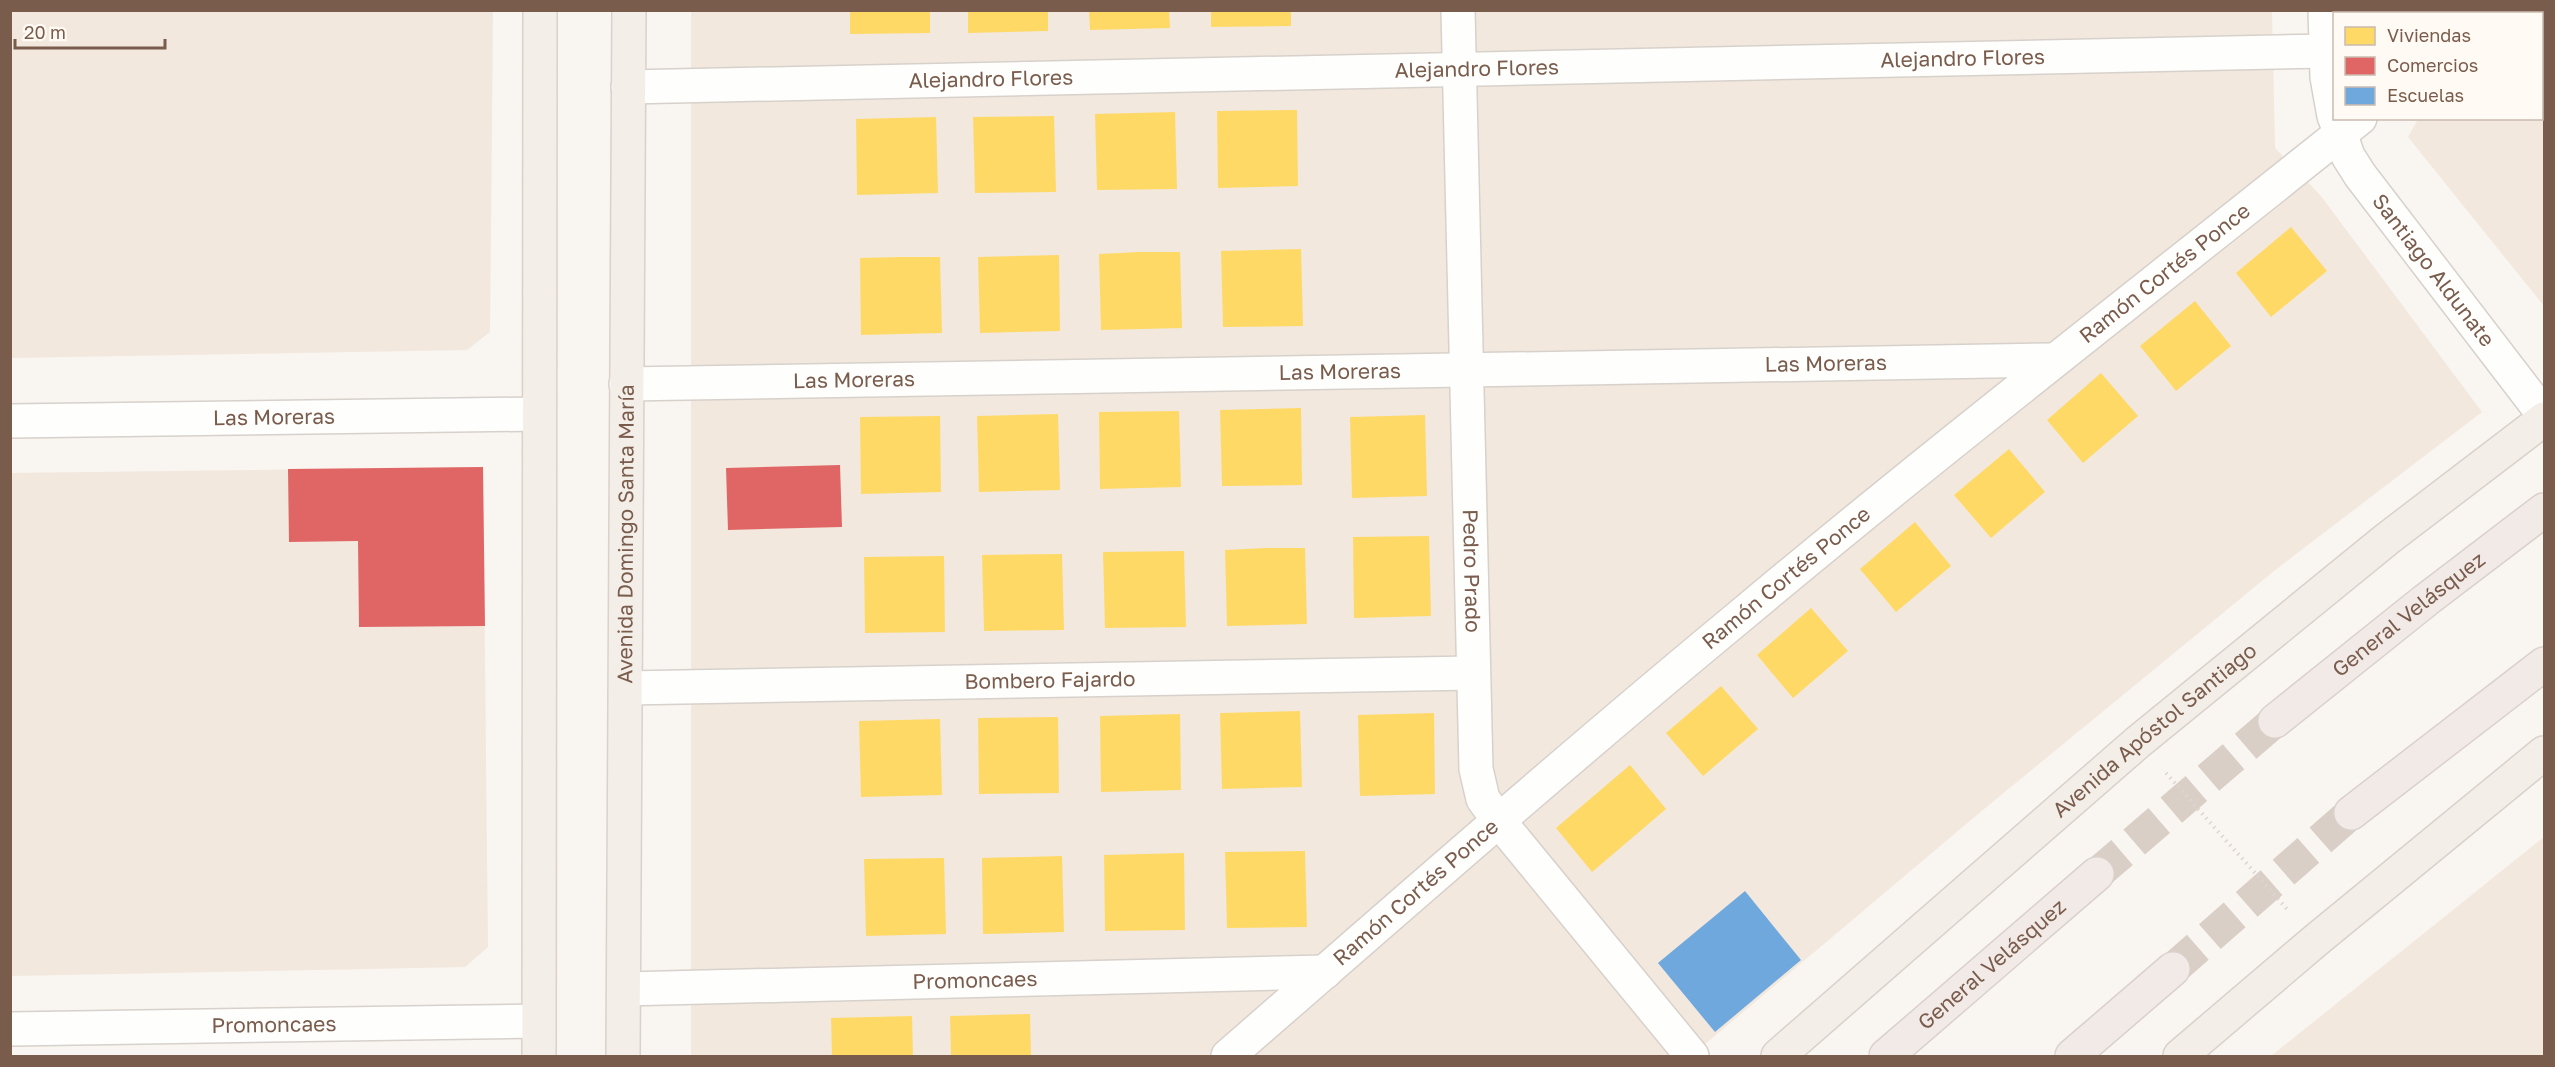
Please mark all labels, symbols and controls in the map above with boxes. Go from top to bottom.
scale bar [15,12,165,50]
legend [2333,12,2543,120]
text: 20 m [24,21,66,43]
text: Viviendas [2387,24,2471,46]
street label: Alejandro Flores [1880,43,2045,72]
street label: Alejandro Flores [1394,53,1559,83]
text: Comercios [2387,54,2478,76]
street label: Alejandro Flores [908,64,1073,93]
text: Escuelas [2387,84,2464,106]
street label: Santiago Aldunate [2367,188,2501,352]
street label: Ramón Cortés Ponce [2074,197,2255,348]
street label: Las Moreras [1764,349,1887,377]
street label: Las Moreras [1279,357,1401,385]
street label: Las Moreras [793,365,915,393]
street label: Avenida Domingo Santa María [611,384,639,684]
street label: Las Moreras [213,403,335,430]
street label: Ramón Cortés Ponce [1696,500,1875,654]
street label: Pedro Prado [1458,509,1487,633]
street label: General Velásquez [2327,546,2490,682]
street label: Avenida Apóstol Santiago [2047,637,2261,823]
street label: Bombero Fajardo [964,665,1136,694]
street label: Ramón Cortés Ponce [1327,813,1503,971]
street label: General Velásquez [1912,893,2071,1035]
street label: Promoncaes [912,965,1038,994]
street label: Promoncaes [211,1010,337,1038]

